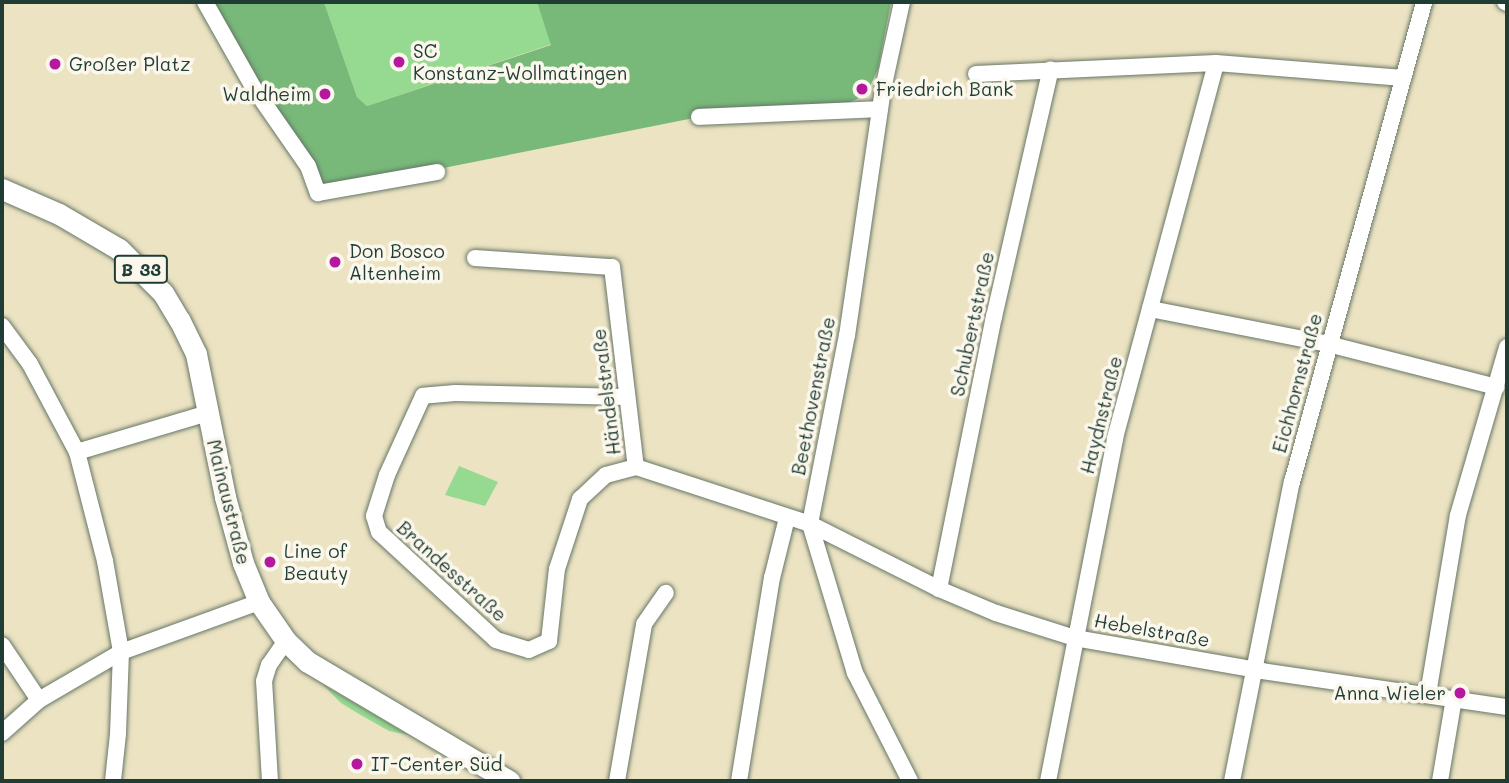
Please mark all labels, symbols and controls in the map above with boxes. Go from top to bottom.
place label: SC Konstanz-Wollmatingen [413,40,627,84]
place label: Großer Platz [69,53,190,75]
marker: SC Konstanz-Wollmatingen [391,54,407,70]
marker: Großer Platz [47,56,63,72]
place label: Friedrich Bank [876,78,1013,100]
marker: Friedrich Bank [854,81,870,97]
place label: Waldheim [222,83,311,105]
marker: Waldheim [317,86,333,102]
place label: Don Bosco Altenheim [349,240,445,284]
street label: Schubertstraße [946,249,998,399]
marker: Don Bosco Altenheim [327,254,343,270]
road number: B 33 [113,255,169,284]
street label: Eichhornstraße [1267,311,1327,455]
street label: Beethovenstraße [786,315,840,477]
street label: Händelstraße [587,327,625,457]
street label: Haydnstraße [1075,354,1127,476]
street label: Mainaustraße [202,437,256,567]
street label: Brandesstraße [393,516,511,626]
place label: Line of Beauty [284,540,348,584]
marker: Line of Beauty [262,554,278,570]
street label: Hebelstraße [1093,609,1211,651]
place label: Anna Wieler [1334,682,1446,704]
marker: Anna Wieler [1452,685,1468,701]
place label: IT-Center Süd [371,753,503,775]
marker: IT-Center Süd [349,756,365,772]

